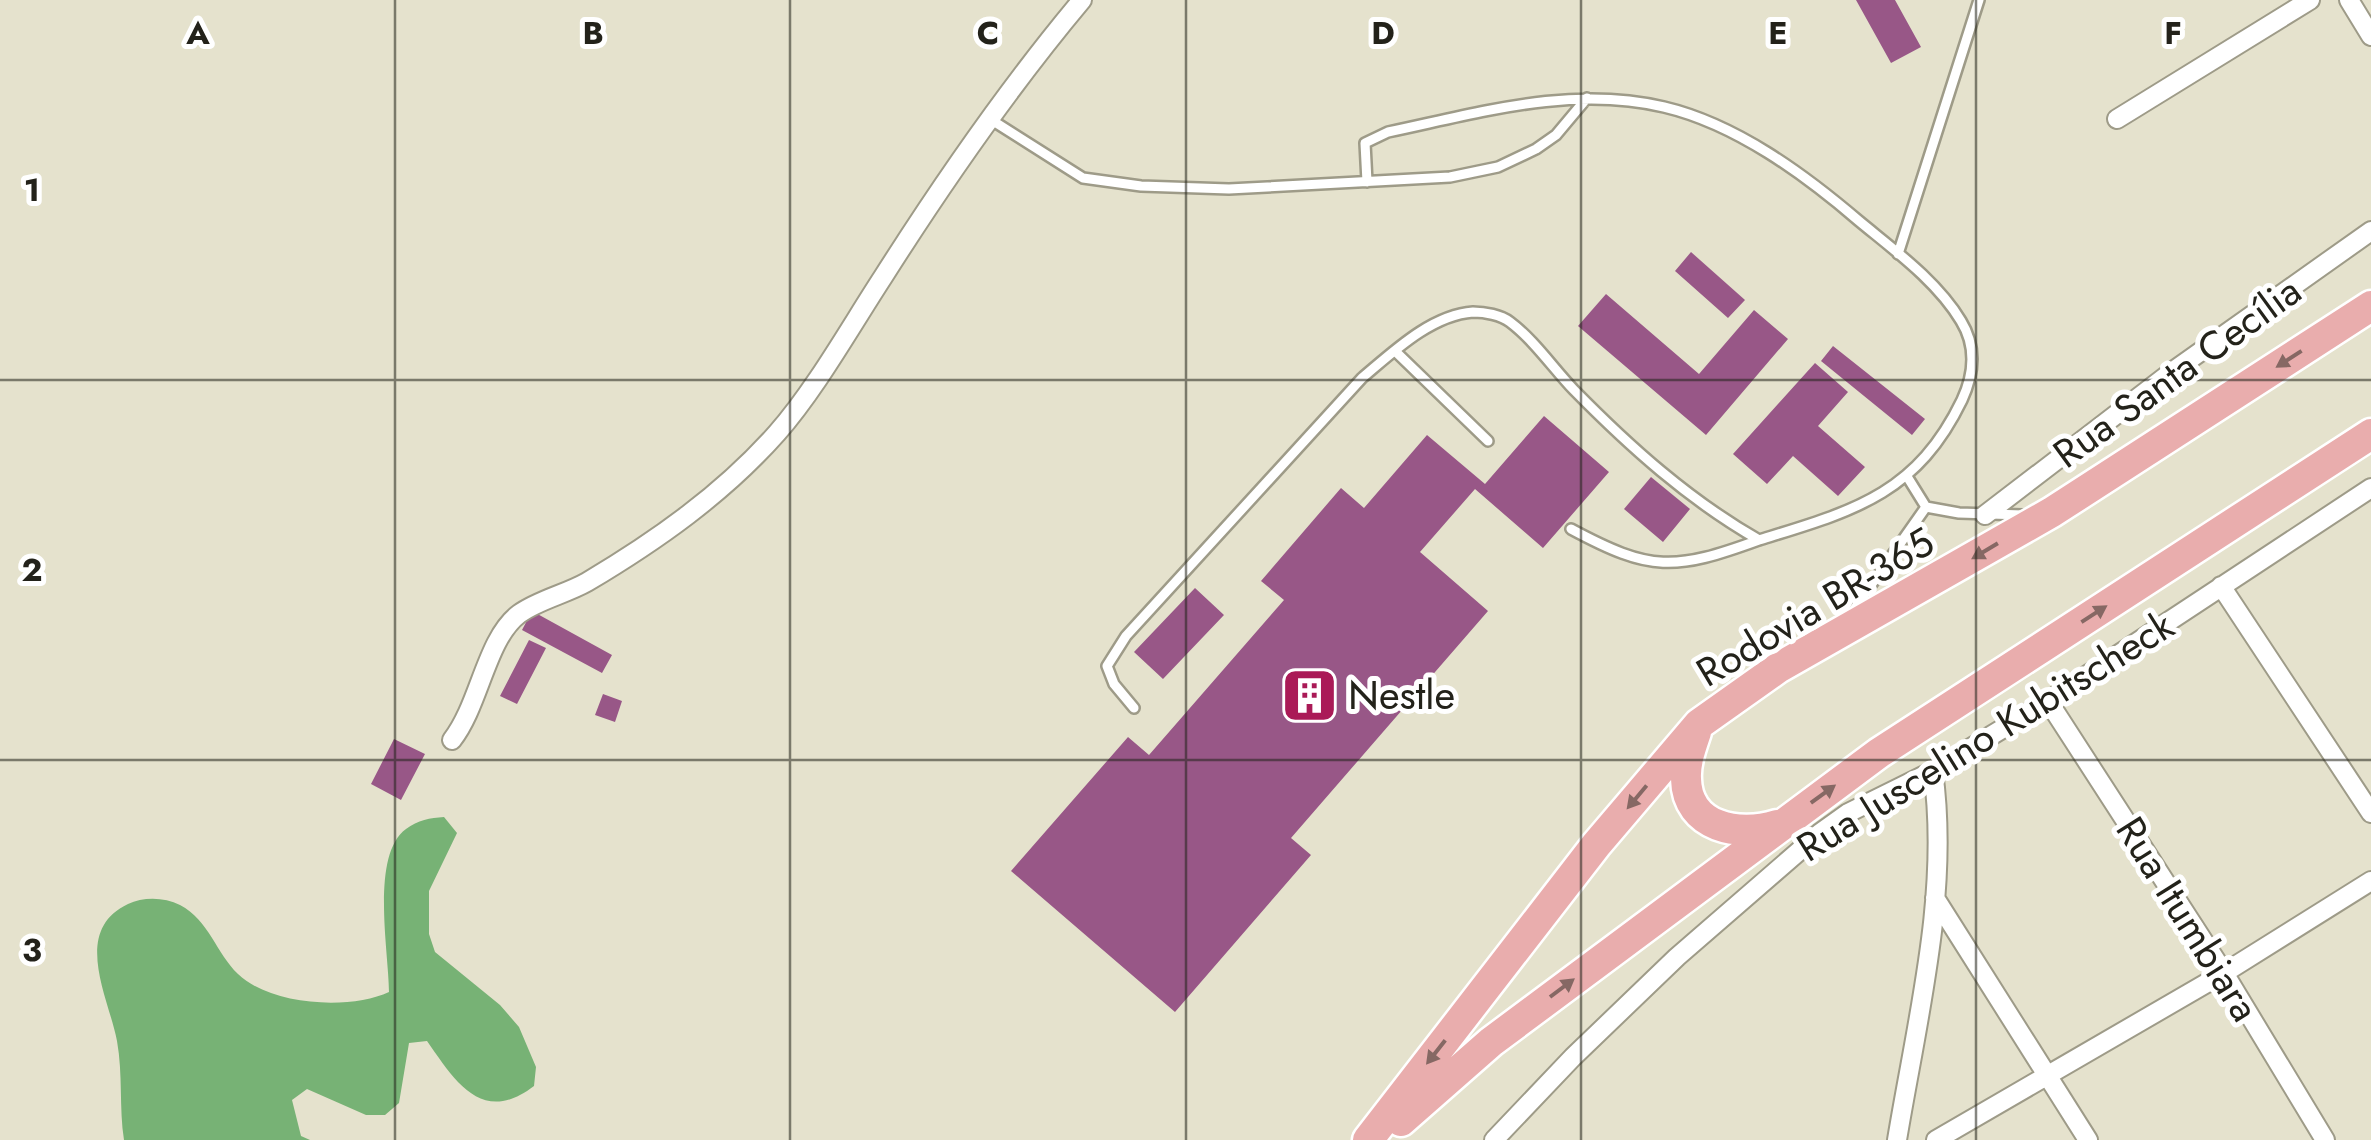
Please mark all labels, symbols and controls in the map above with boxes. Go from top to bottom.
text: A [185,10,210,56]
text: B [582,10,604,56]
text: C [977,10,999,56]
text: D [1371,10,1395,56]
text: E [1768,10,1788,56]
text: F [2164,10,2182,56]
text: 1 [24,167,40,213]
street label: Rua Santa Cecília [2041,262,2313,482]
one-way arrow [2275,349,2303,367]
street label: Rodovia BR-365 [1685,513,1945,701]
one-way arrow [1971,542,1999,559]
text: 2 [22,547,43,593]
street label: Rua Juscelino Kubitscheck [1785,596,2185,876]
one-way arrow [2080,606,2107,624]
building icon: Nestle [1279,665,1339,725]
place label: Nestle [1348,666,1455,724]
one-way arrow [1627,784,1649,809]
one-way arrow [1810,785,1836,804]
street label: Rua Itumbiara [2102,805,2274,1033]
text: 3 [22,927,42,973]
one-way arrow [1549,978,1575,998]
one-way arrow [1426,1039,1447,1065]

